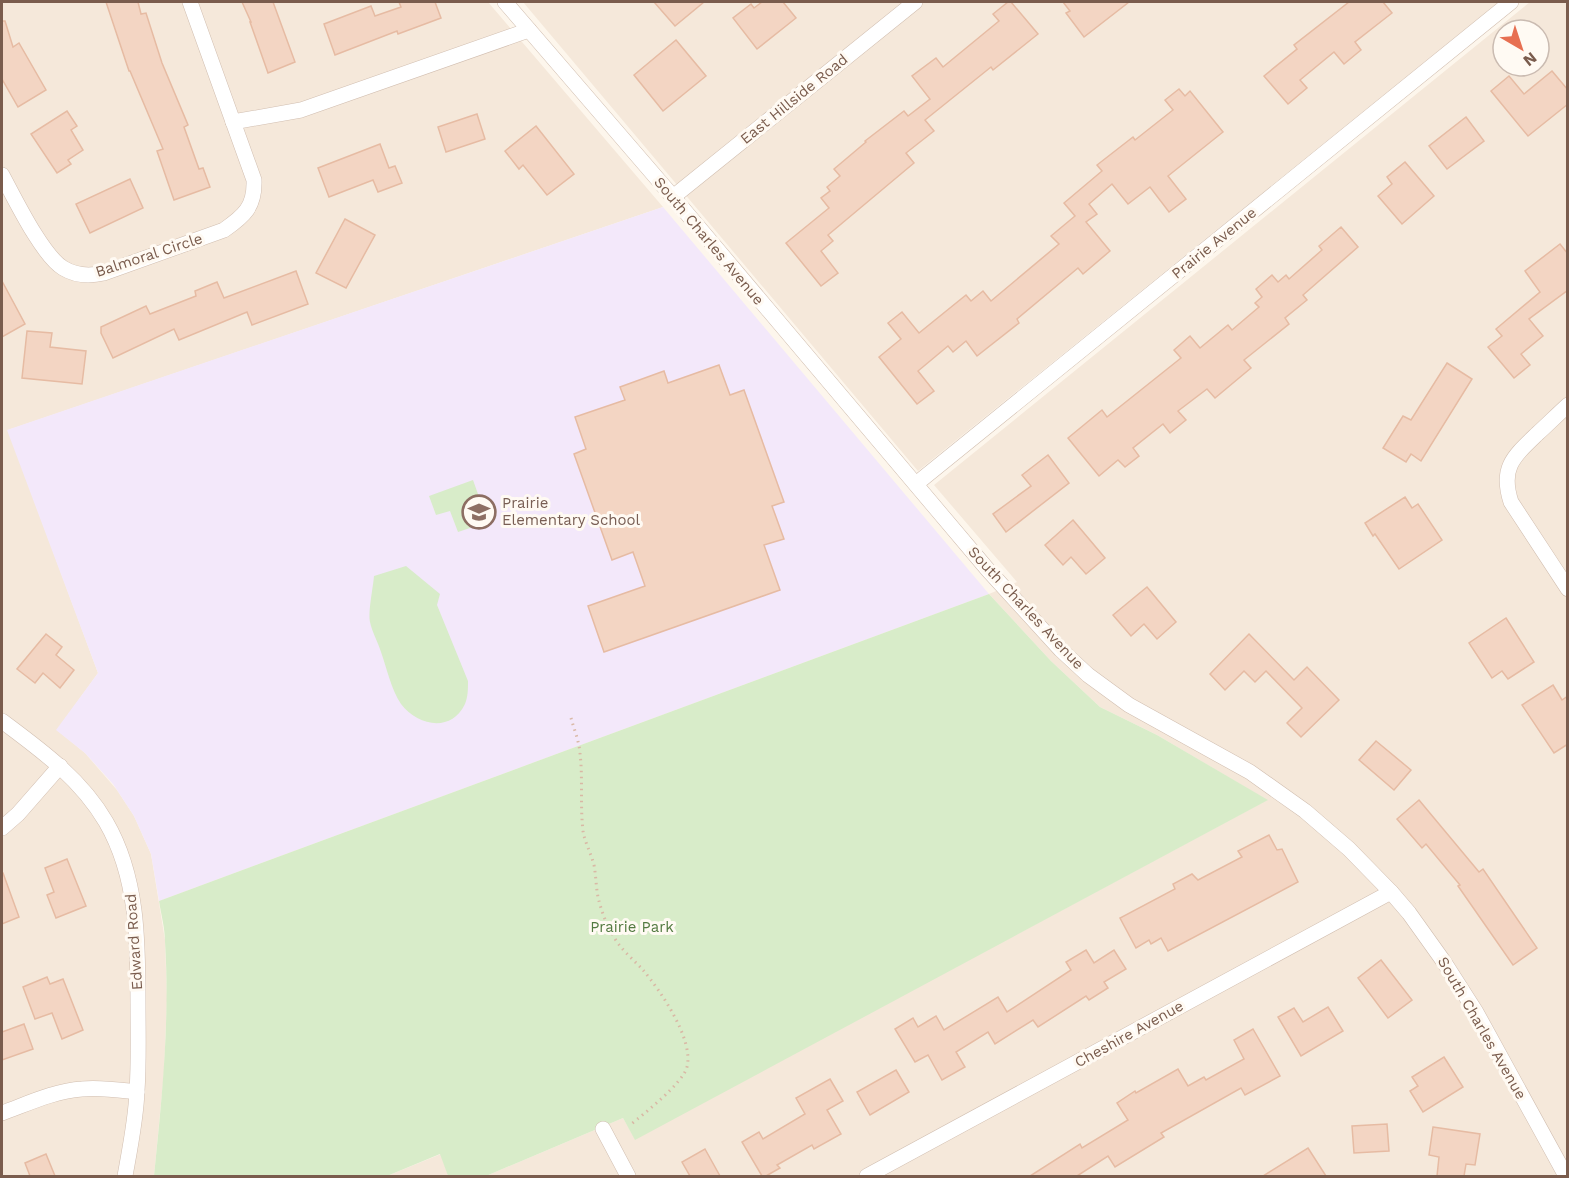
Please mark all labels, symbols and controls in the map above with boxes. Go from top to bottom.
north arrow [1491,18,1551,78]
text: N [1520,48,1541,70]
street label: East Hillside Road [737,50,851,148]
street label: South Charles Avenue [650,173,768,309]
street label: Prairie Avenue [1168,203,1260,283]
street label: Balmoral Circle [93,229,205,281]
school or university icon: Prairie Elementary School [461,494,497,530]
place label: Prairie Elementary School [502,494,641,529]
street label: South Charles Avenue [964,543,1088,673]
street label: Edward Road [122,893,146,991]
park label: Prairie Park [590,918,674,936]
street label: South Charles Avenue [1434,954,1530,1102]
street label: Cheshire Avenue [1071,997,1187,1071]

